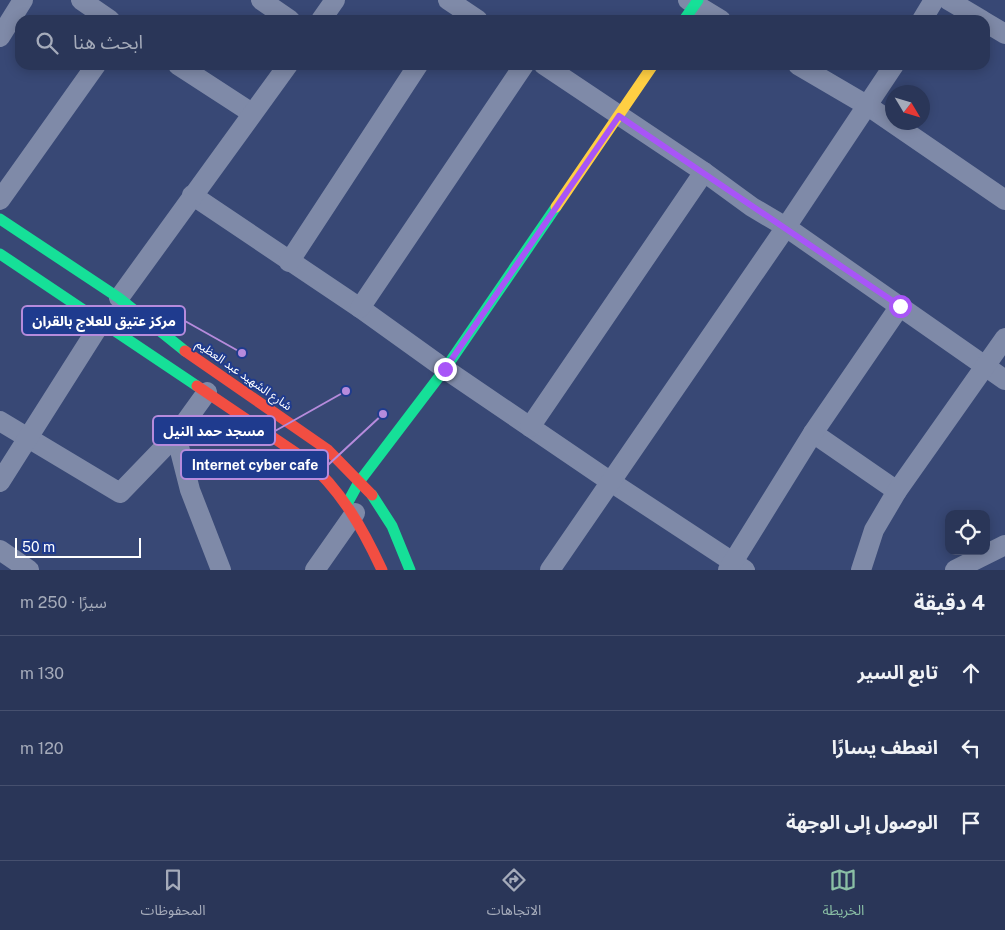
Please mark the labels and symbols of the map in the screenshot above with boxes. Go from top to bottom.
north arrow [885,85,930,130]
route start [889,295,912,318]
callout: مركز عتيق للعلاج بالقران [22,306,185,335]
text: مركز عتيق للعلاج بالقران [32,313,176,332]
street label: شارع الشهيد عبد العظيم [192,337,295,415]
route end [434,358,457,381]
callout: مسجد حمد النيل [153,416,275,445]
text: مسجد حمد النيل [163,423,265,439]
callout: Internet cyber cafe [181,450,328,479]
text: Internet cyber cafe [192,457,318,473]
scale bar [15,535,141,558]

